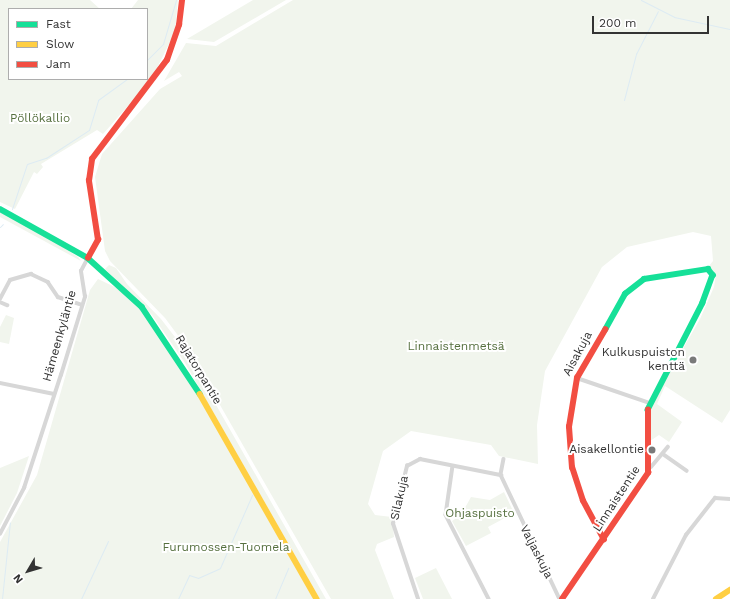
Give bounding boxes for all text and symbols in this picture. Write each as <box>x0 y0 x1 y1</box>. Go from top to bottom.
legend <box>8 8 148 80</box>
scale bar <box>594 8 711 34</box>
text: 200 m <box>599 16 636 30</box>
text: Fast <box>46 17 71 31</box>
text: Slow <box>46 37 74 51</box>
text: Jam <box>46 57 71 71</box>
park label: Pöllökallio <box>10 112 70 126</box>
street label: Hämeenkyläntie <box>40 289 80 383</box>
street label: Aisakuja <box>560 329 596 379</box>
street label: Rajatorpantie <box>172 333 224 407</box>
park label: Linnaistenmetsä <box>407 340 505 354</box>
place label: Kulkuspuiston kenttä <box>602 346 685 374</box>
marker: Kulkuspuiston kenttä <box>688 355 698 365</box>
place label: Aisakellontie <box>569 443 644 457</box>
marker: Aisakellontie <box>647 445 657 455</box>
street label: Linnaistentie <box>590 463 644 535</box>
street label: Silakuja <box>388 474 412 522</box>
park label: Ohjaspuisto <box>445 507 515 521</box>
street label: Valjaskuja <box>516 523 556 581</box>
park label: Furumossen-Tuomela <box>162 541 290 555</box>
north arrow <box>8 551 48 591</box>
text: N <box>11 571 26 586</box>

